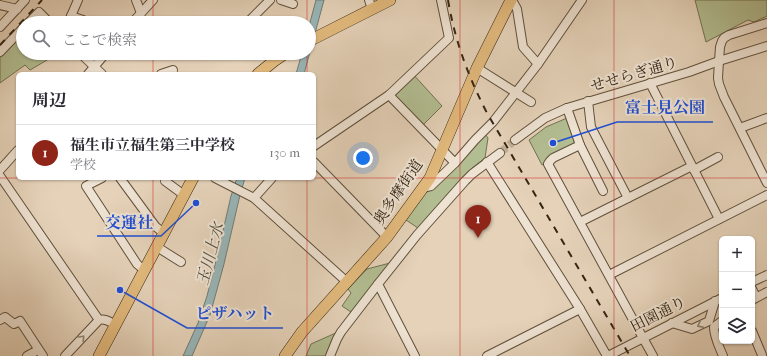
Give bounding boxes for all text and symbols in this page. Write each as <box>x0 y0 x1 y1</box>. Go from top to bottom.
search box <box>16 16 316 60</box>
icon: search <box>30 27 52 49</box>
text: ここで検索 <box>62 31 137 49</box>
street label: せせらぎ通り <box>588 53 680 95</box>
text: 周辺 <box>32 90 66 110</box>
callout: 富士見公園 <box>617 94 713 122</box>
text: 富士見公園 <box>625 98 705 117</box>
text: 福生市立福生第三中学校 <box>70 136 235 154</box>
text: 1 <box>43 145 47 160</box>
text: 130 m <box>269 145 300 160</box>
your location <box>353 148 373 168</box>
street label: 奥多摩街道 <box>370 156 426 228</box>
text: 学校 <box>70 157 96 172</box>
pin: 1 <box>465 205 491 238</box>
callout: 交運社 <box>97 208 161 236</box>
text: 交運社 <box>105 213 153 232</box>
water label: 玉川上水 <box>193 219 228 287</box>
map controls <box>719 236 755 344</box>
button: + <box>719 236 755 272</box>
button: − <box>719 272 755 308</box>
street label: 田園通り <box>627 292 689 336</box>
callout: ピザハット <box>187 300 283 328</box>
text: ピザハット <box>195 304 275 323</box>
button: layers <box>719 308 755 344</box>
one-way arrow <box>697 320 704 328</box>
one-way arrow <box>77 335 85 343</box>

